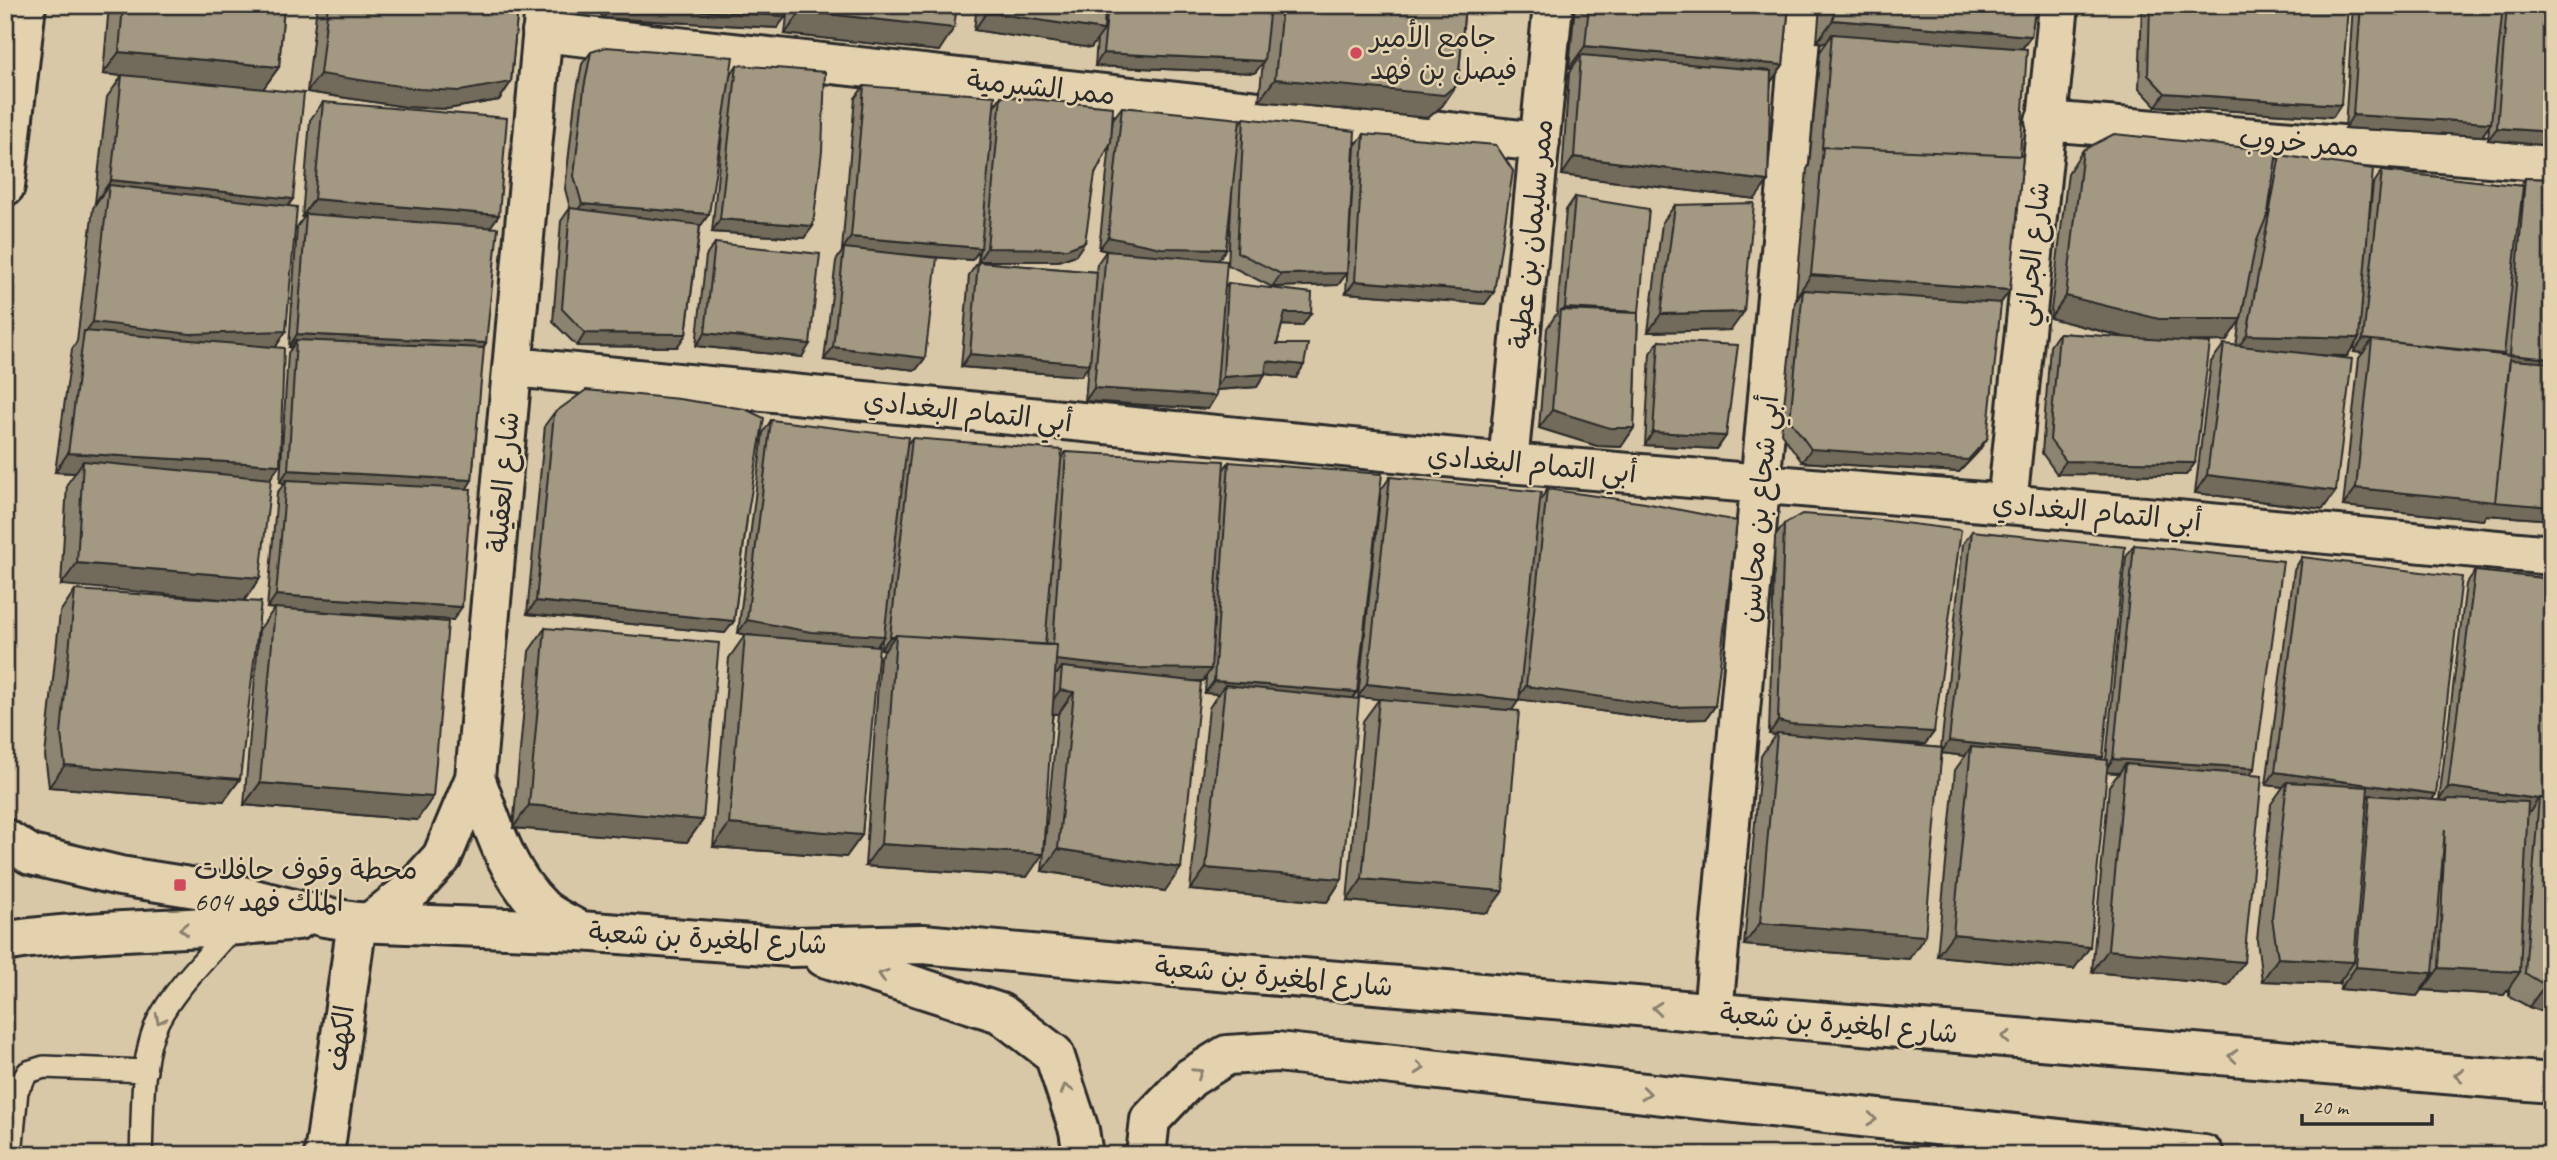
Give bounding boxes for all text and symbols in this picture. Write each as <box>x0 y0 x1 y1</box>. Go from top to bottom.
place label: جامع الأمير فيصل بن فهد <box>1368 19 1517 87</box>
marker: جامع الأمير فيصل بن فهد <box>1348 45 1364 61</box>
street label: ممر الشبرمية <box>965 62 1117 112</box>
street label: ممر سليمان بن عطية <box>1502 117 1560 351</box>
street label: ممر خروب <box>2237 119 2361 165</box>
street label: شارع الجراني <box>2007 180 2064 329</box>
street label: أبي التمام البغدادي <box>861 383 1074 446</box>
street label: أبي شجاع بن محاسن <box>1732 394 1793 625</box>
street label: شارع العقيلة <box>479 410 529 554</box>
street label: أبي التمام البغدادي <box>1426 437 1638 498</box>
street label: أبي التمام البغدادي <box>1991 485 2203 546</box>
place label: محطة وقوف حافلات الملك فهد 604 <box>194 852 418 919</box>
marker: محطة وقوف حافلات الملك فهد 604 <box>172 877 188 893</box>
street label: شارع المغيرة بن شعبة <box>588 914 828 964</box>
one-way arrow <box>178 921 189 936</box>
street label: شارع المغيرة بن شعبة <box>1153 948 1394 1006</box>
one-way arrow <box>878 969 890 983</box>
street label: شارع المغيرة بن شعبة <box>1718 995 1959 1053</box>
one-way arrow <box>1651 1001 1662 1016</box>
street label: الكهف <box>318 1003 362 1073</box>
one-way arrow <box>155 1012 169 1024</box>
one-way arrow <box>2000 1030 2011 1045</box>
one-way arrow <box>2227 1049 2238 1064</box>
one-way arrow <box>1414 1060 1425 1075</box>
one-way arrow <box>1191 1068 1204 1081</box>
one-way arrow <box>2454 1068 2465 1083</box>
one-way arrow <box>1060 1083 1074 1096</box>
scale bar <box>2302 1083 2431 1127</box>
one-way arrow <box>1640 1086 1652 1101</box>
text: 20 m <box>2312 1094 2350 1120</box>
one-way arrow <box>1866 1111 1878 1126</box>

